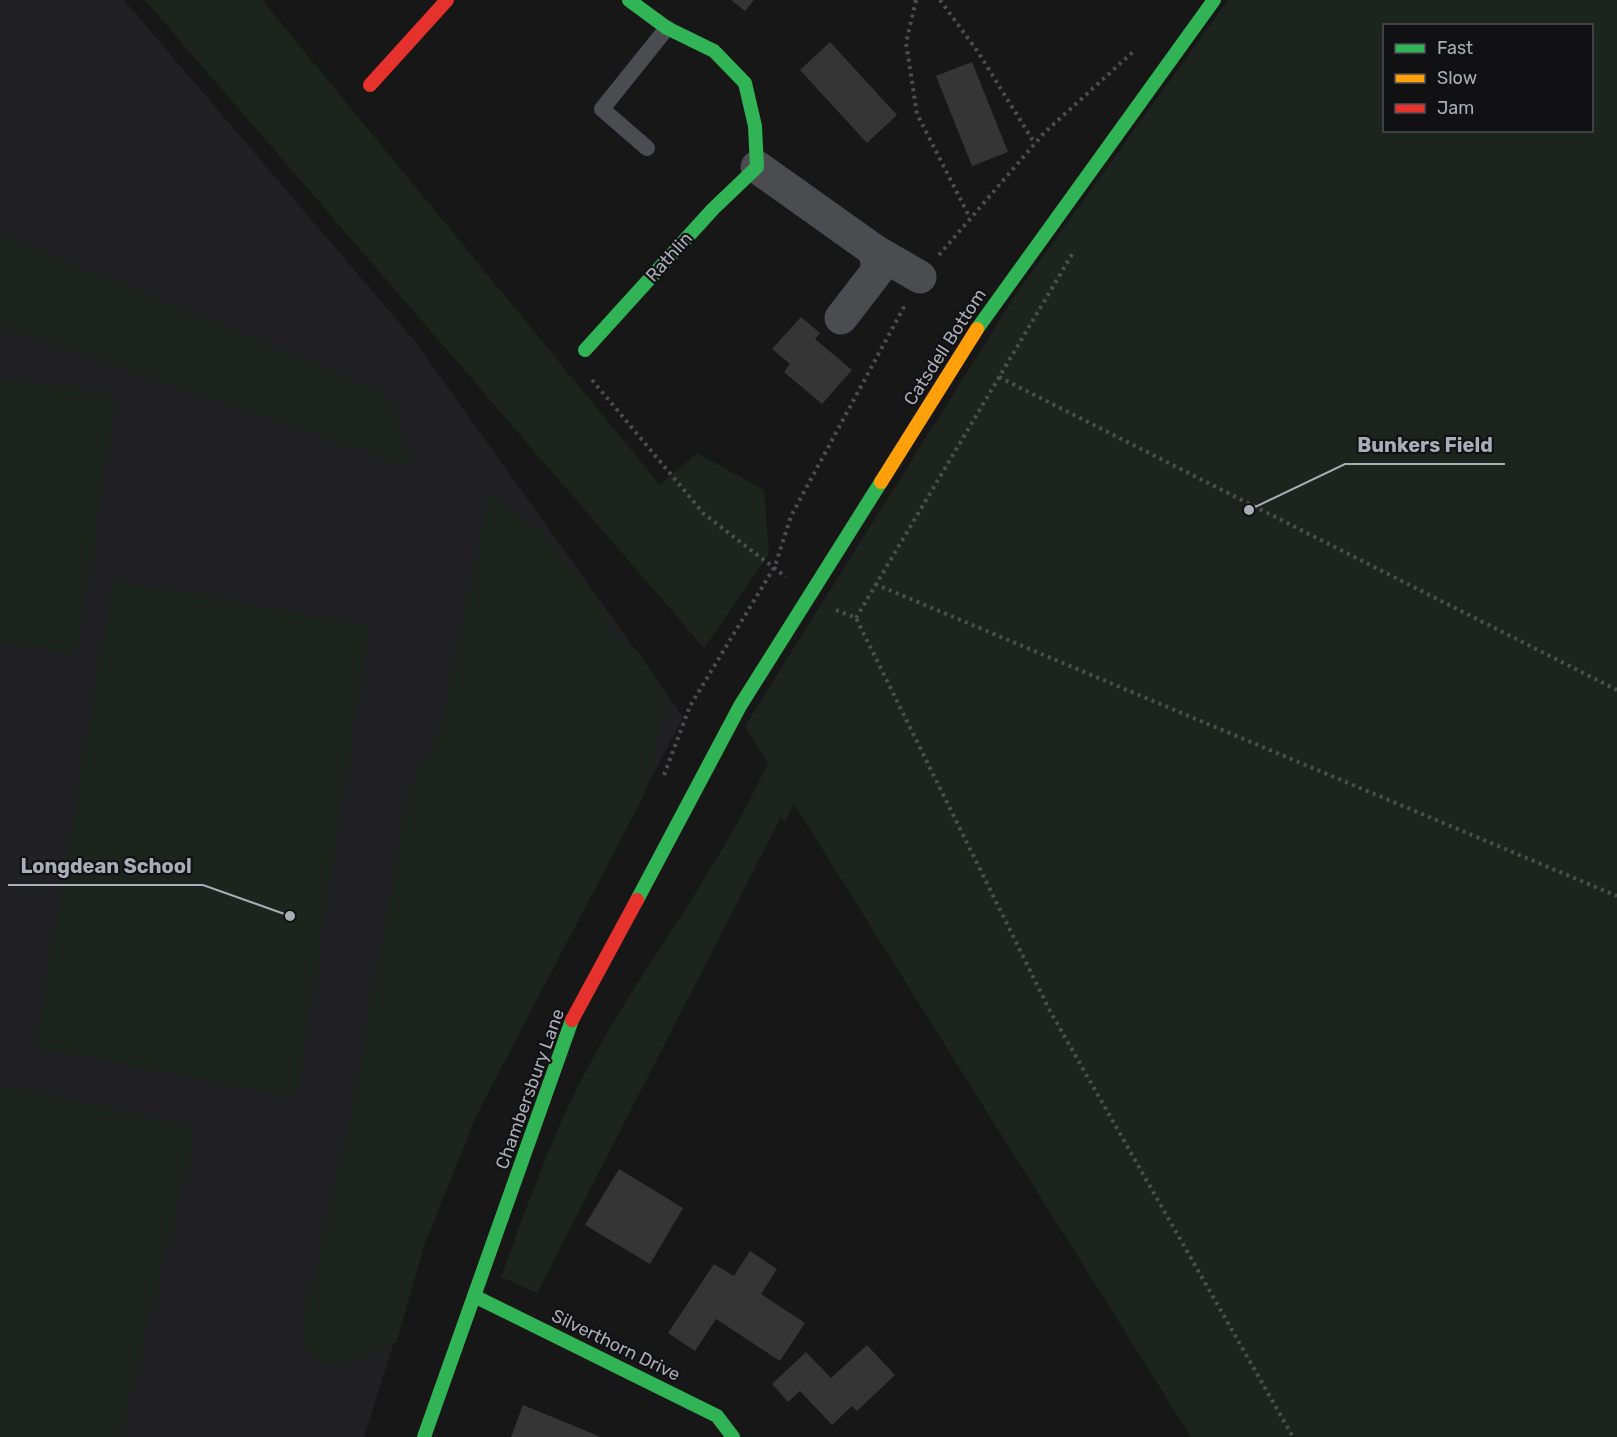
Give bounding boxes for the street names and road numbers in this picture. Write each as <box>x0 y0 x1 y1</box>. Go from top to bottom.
street label: Rathlin <box>641 228 697 286</box>
street label: Catsdell Bottom <box>899 285 991 409</box>
street label: Chambersbury Lane <box>491 1006 569 1172</box>
street label: Silverthorn Drive <box>548 1304 684 1386</box>

